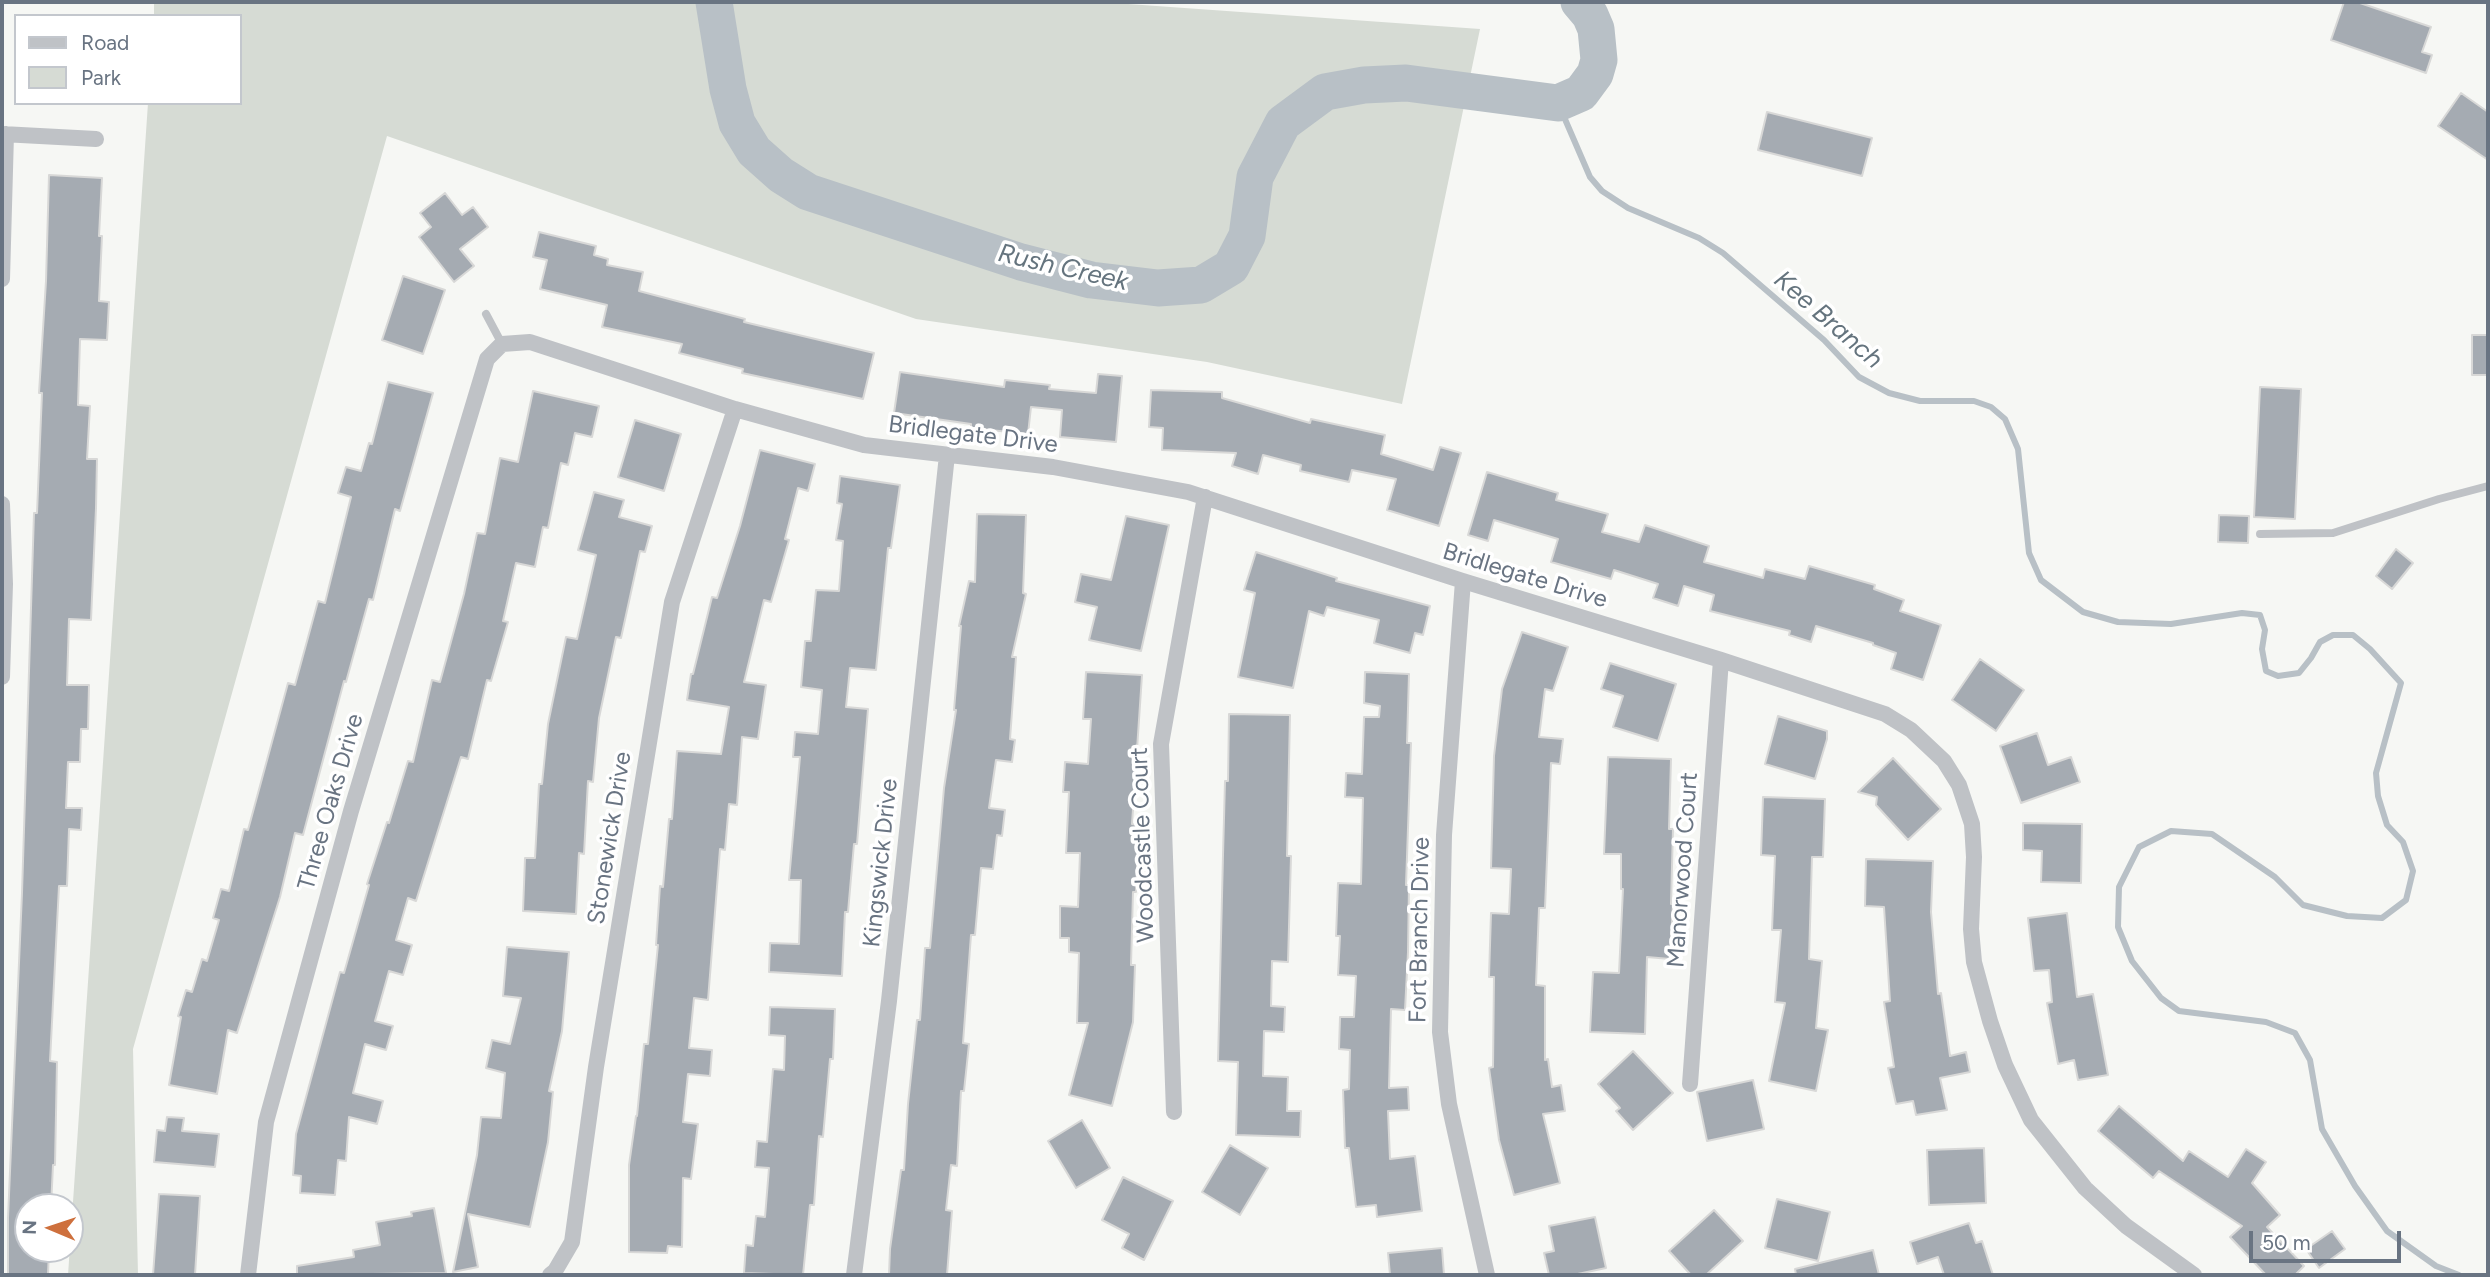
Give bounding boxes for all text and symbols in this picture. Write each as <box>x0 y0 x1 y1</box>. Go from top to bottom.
legend <box>14 14 242 105</box>
text: Road <box>81 30 129 55</box>
text: Park <box>81 65 121 90</box>
water label: Rush Creek <box>995 238 1131 298</box>
water label: Kee Branch <box>1767 264 1889 376</box>
street label: Bridlegate Drive <box>887 410 1059 460</box>
street label: Bridlegate Drive <box>1439 537 1611 615</box>
street label: Three Oaks Drive <box>292 711 370 893</box>
street label: Woodcastle Court <box>1125 747 1161 943</box>
street label: Stonewick Drive <box>582 750 638 926</box>
street label: Manorwood Court <box>1662 771 1704 969</box>
street label: Kingswick Drive <box>858 777 904 949</box>
street label: Fort Branch Drive <box>1404 837 1436 1023</box>
north arrow <box>14 1193 84 1263</box>
scale bar <box>2252 1218 2404 1262</box>
text: N <box>18 1220 41 1235</box>
text: 50 m <box>2262 1230 2311 1255</box>

